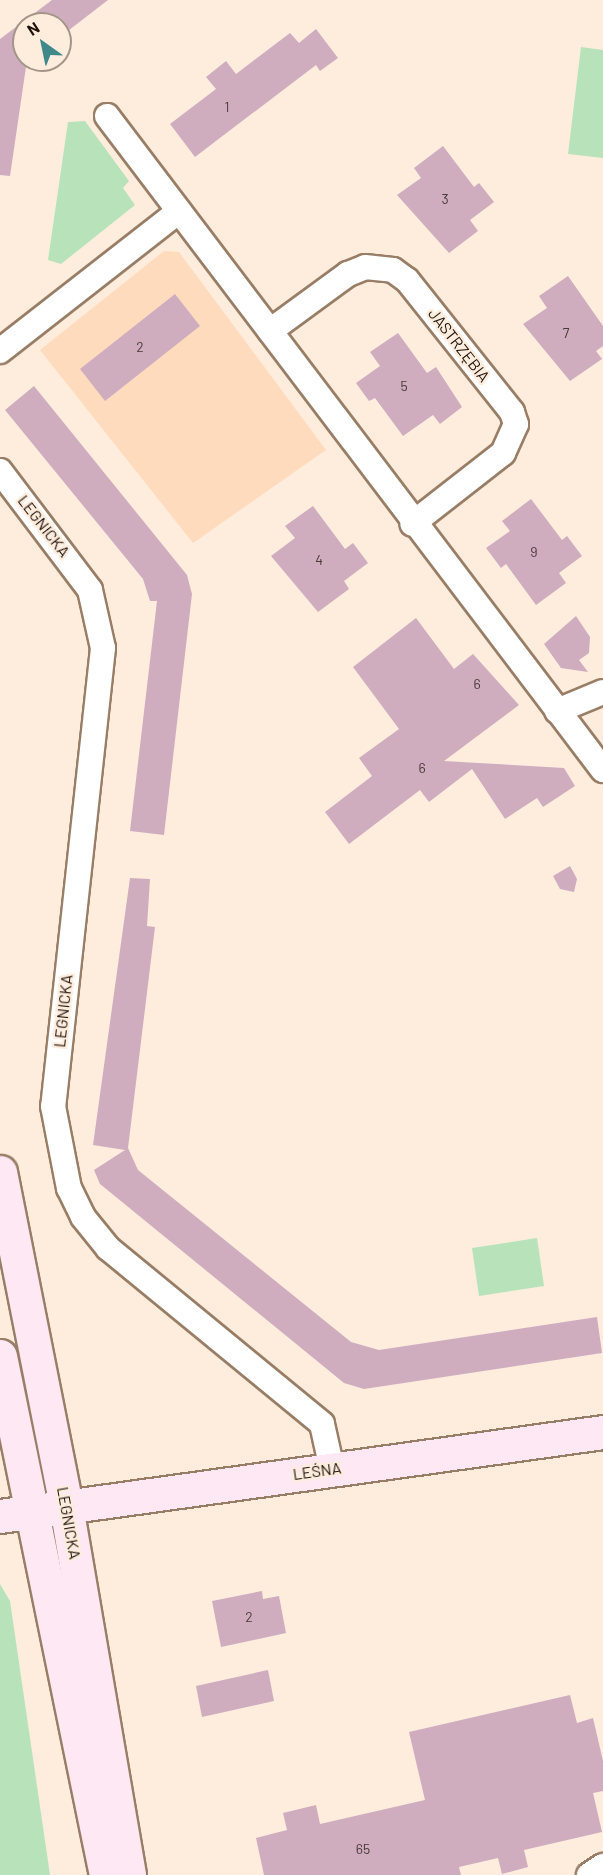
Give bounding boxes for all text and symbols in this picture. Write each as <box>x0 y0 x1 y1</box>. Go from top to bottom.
north arrow <box>12 12 72 72</box>
text: N <box>23 17 43 39</box>
house number: 1 <box>225 99 229 115</box>
house number: 3 <box>441 191 449 207</box>
street label: JASTRZĘBIA <box>424 304 494 386</box>
house number: 7 <box>563 325 569 341</box>
house number: 2 <box>136 339 144 355</box>
house number: 5 <box>400 378 408 394</box>
street label: LEGNICKA <box>14 491 74 561</box>
house number: 9 <box>530 544 538 560</box>
house number: 4 <box>315 552 323 568</box>
house number: 6 <box>473 676 481 692</box>
house number: 6 <box>418 760 426 776</box>
street label: LEGNICKA <box>50 974 76 1048</box>
street label: LEŚNA <box>292 1458 342 1484</box>
street label: LEGNICKA <box>53 1485 85 1561</box>
house number: 2 <box>245 1609 253 1625</box>
house number: 65 <box>356 1841 370 1857</box>

